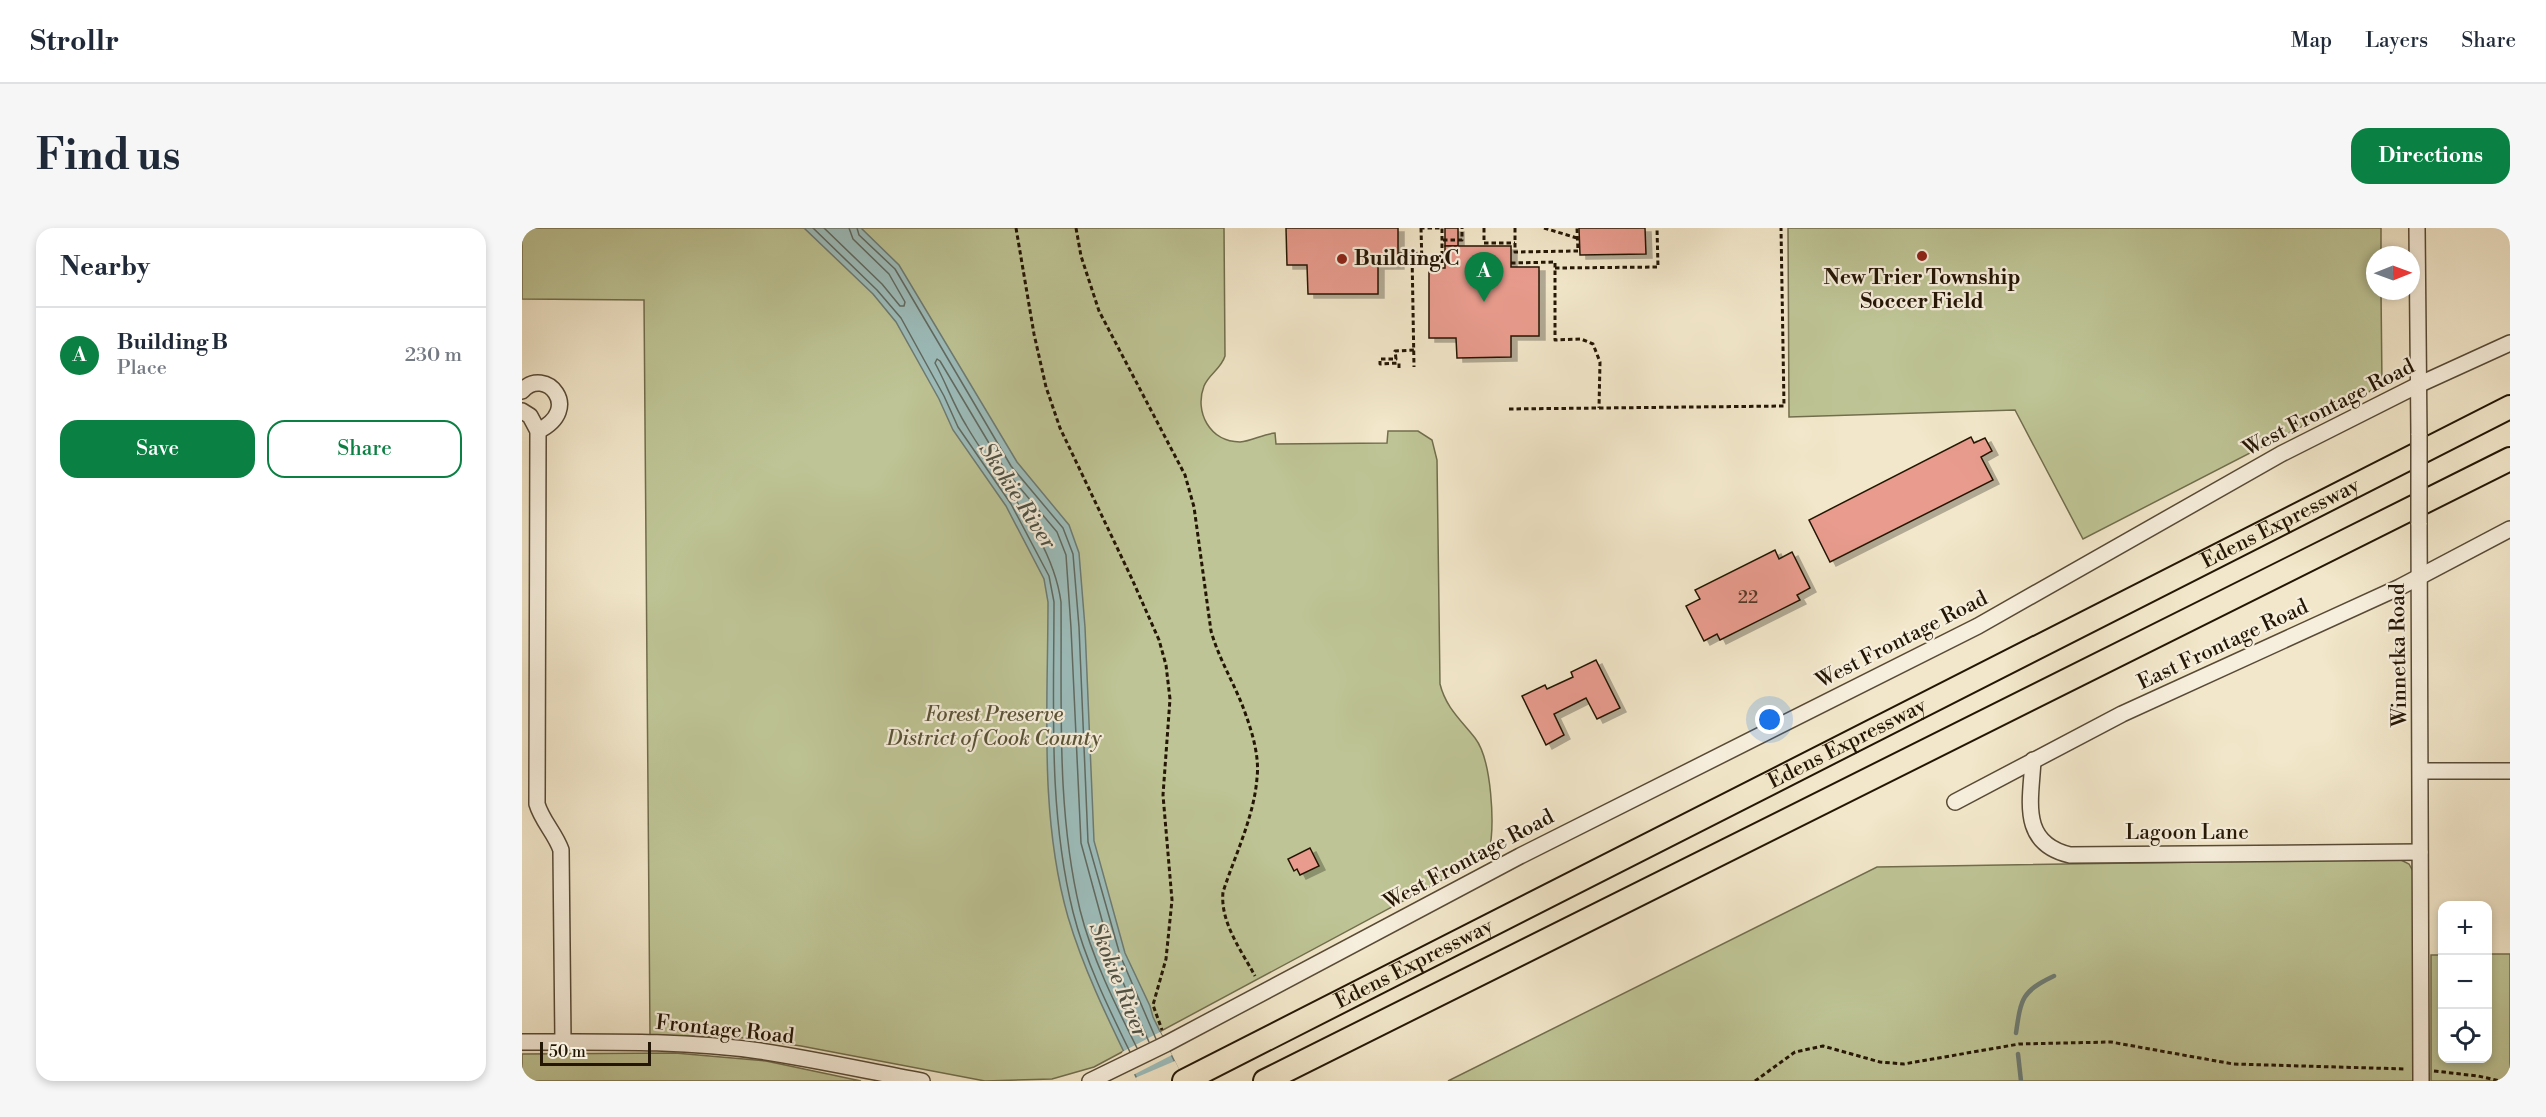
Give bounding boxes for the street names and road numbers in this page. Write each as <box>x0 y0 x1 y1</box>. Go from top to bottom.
street label: West Frontage Road <box>2238 354 2419 463</box>
street label: Edens Expressway <box>2197 472 2365 575</box>
street label: Winnetka Road <box>2385 583 2413 728</box>
street label: West Frontage Road <box>1811 586 1992 695</box>
street label: East Frontage Road <box>2133 594 2313 696</box>
street label: Edens Expressway <box>1764 693 1931 795</box>
street label: West Frontage Road <box>1379 804 1559 916</box>
street label: Lagoon Lane <box>2125 820 2249 846</box>
street label: Edens Expressway <box>1331 913 1498 1015</box>
street label: Frontage Road <box>654 1010 796 1050</box>

